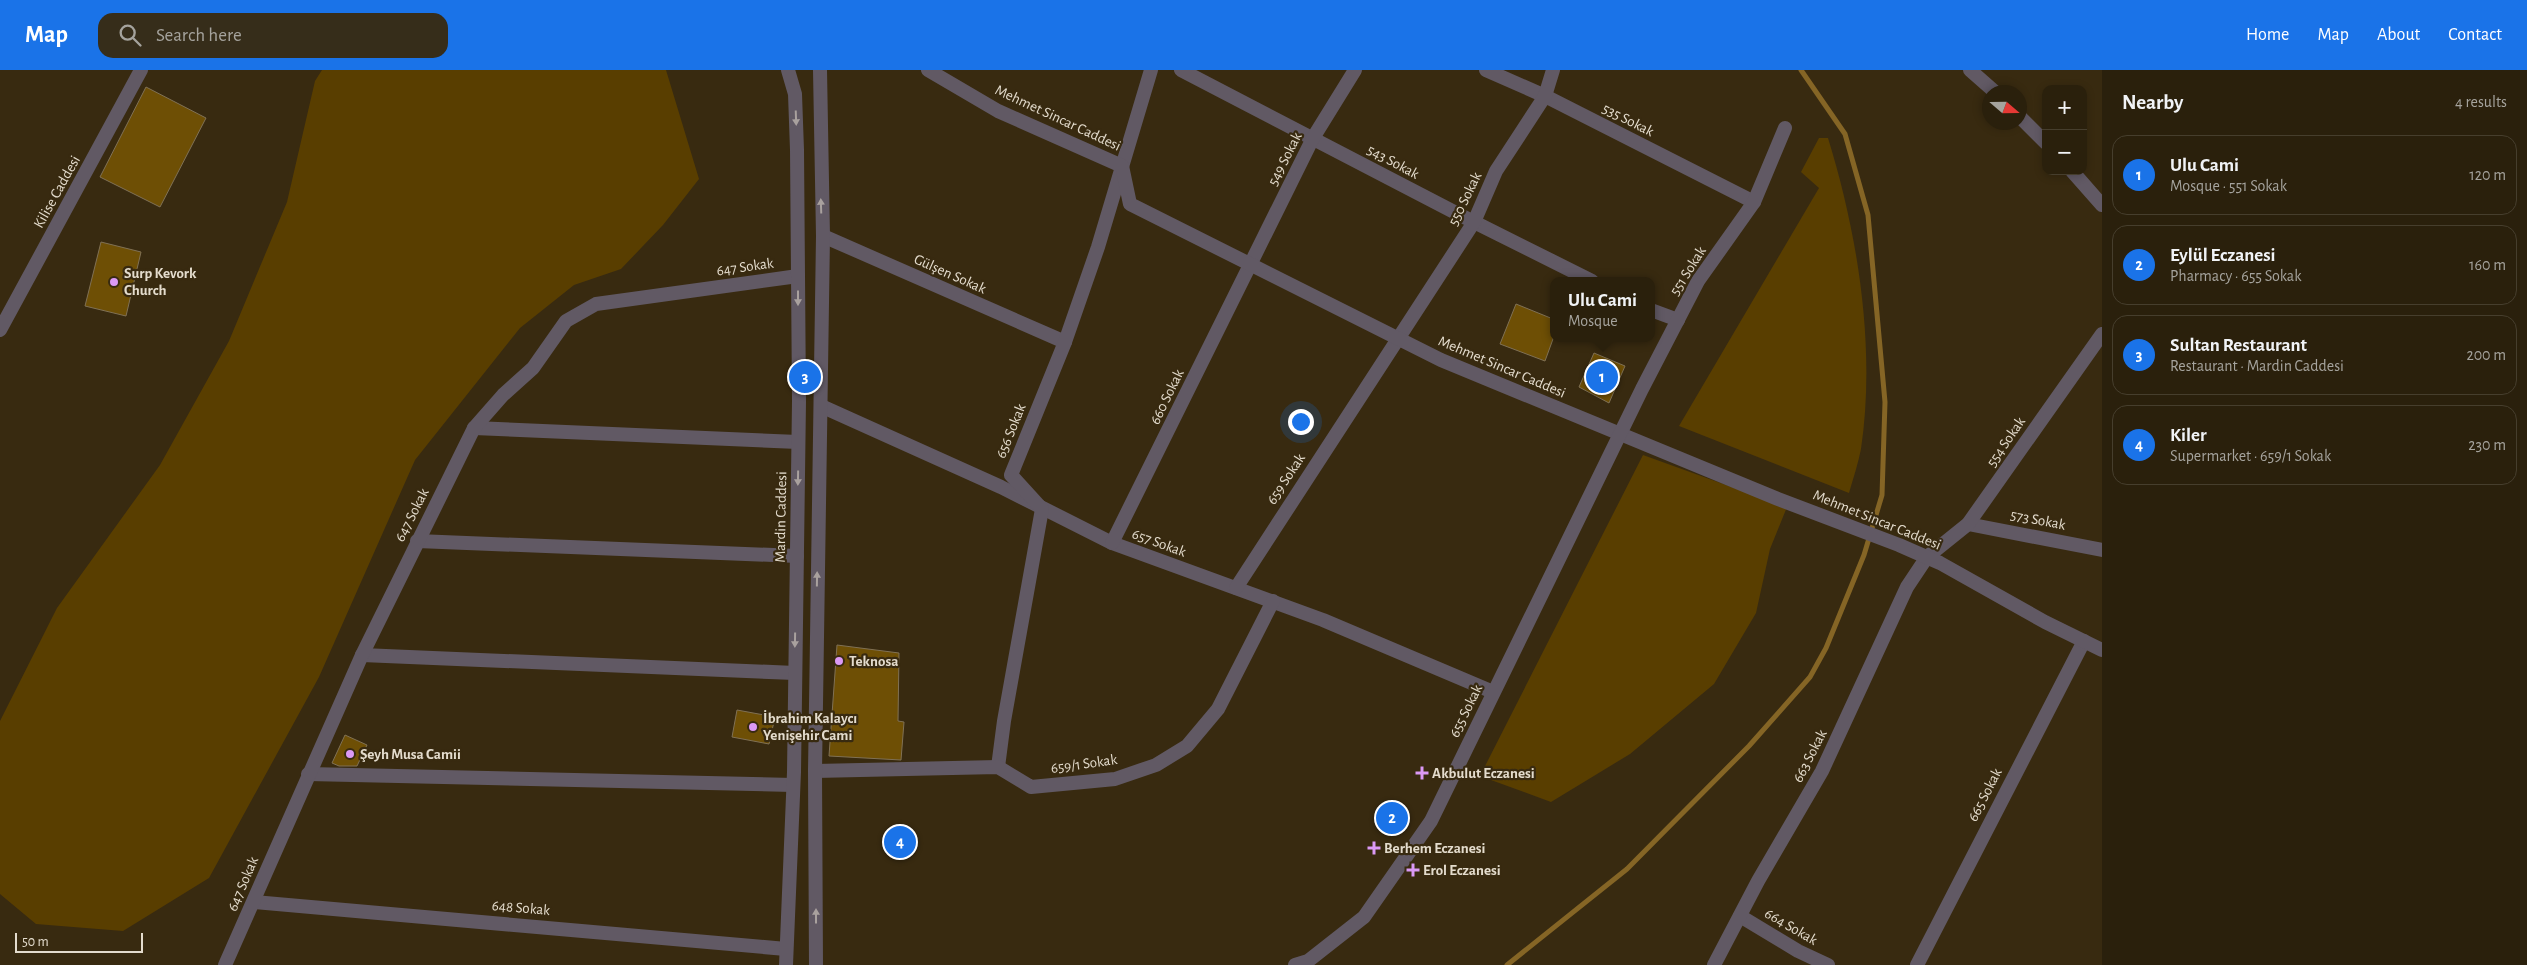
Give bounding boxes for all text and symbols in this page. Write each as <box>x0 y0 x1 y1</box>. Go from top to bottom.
search box <box>98 13 448 58</box>
icon: search <box>116 21 144 49</box>
text: Map <box>25 23 68 47</box>
text: Search here <box>156 26 242 45</box>
text: Home <box>2246 26 2289 44</box>
text: Map <box>2317 26 2349 44</box>
text: About <box>2377 26 2420 44</box>
text: Contact <box>2448 26 2502 44</box>
street label: Mehmet Sincar Caddesi <box>993 82 1123 154</box>
north arrow <box>1982 85 2027 130</box>
map controls <box>2042 85 2087 175</box>
button: + <box>2042 85 2087 130</box>
text: Nearby <box>2122 92 2183 113</box>
text: 4 results <box>2455 94 2507 110</box>
street label: 535 Sokak <box>1600 101 1656 139</box>
one-way arrow <box>792 110 800 126</box>
street label: 549 Sokak <box>1265 130 1305 188</box>
button: − <box>2042 130 2087 175</box>
street label: 543 Sokak <box>1364 142 1422 182</box>
street label: Kilise Caddesi <box>31 153 83 231</box>
text: Ulu Cami <box>2170 156 2239 175</box>
text: 1 <box>2136 167 2142 183</box>
text: 120 m <box>2469 167 2506 183</box>
street label: 550 Sokak <box>1446 170 1484 228</box>
text: Mosque · 551 Sokak <box>2170 178 2287 194</box>
one-way arrow <box>817 198 825 214</box>
street label: 551 Sokak <box>1667 244 1709 298</box>
text: Eylül Eczanesi <box>2170 246 2276 265</box>
street label: Gülşen Sokak <box>912 251 988 297</box>
street label: 647 Sokak <box>716 256 775 278</box>
text: 2 <box>2135 257 2143 273</box>
text: 160 m <box>2469 257 2506 273</box>
place label: Surp Kevork Church <box>124 266 197 298</box>
text: Pharmacy · 655 Sokak <box>2170 268 2301 284</box>
marker: Surp Kevork Church <box>108 276 120 288</box>
popup <box>1550 277 1655 342</box>
one-way arrow <box>794 290 802 306</box>
text: Ulu Cami <box>1568 291 1637 310</box>
text: Mosque <box>1568 313 1618 329</box>
street label: Mehmet Sincar Caddesi <box>1436 333 1568 401</box>
text: Sultan Restaurant <box>2170 336 2307 355</box>
text: 3 <box>2136 347 2142 363</box>
text: 200 m <box>2466 347 2506 363</box>
pin: 3 <box>789 358 821 396</box>
pin: 1 <box>1586 358 1618 396</box>
text: Restaurant · Mardin Caddesi <box>2170 358 2344 374</box>
street label: 660 Sokak <box>1147 367 1187 427</box>
street label: 656 Sokak <box>993 401 1029 460</box>
your location <box>1288 409 1314 435</box>
street label: 554 Sokak <box>1984 414 2028 470</box>
text: Kiler <box>2170 426 2207 445</box>
text: 4 <box>2135 437 2143 453</box>
text: 230 m <box>2468 437 2506 453</box>
text: Supermarket · 659/1 Sokak <box>2170 448 2331 464</box>
street label: 659 Sokak <box>1264 451 1308 507</box>
one-way arrow <box>794 470 802 486</box>
street label: Mardin Caddesi <box>773 471 789 563</box>
street label: 647 Sokak <box>392 486 432 544</box>
street label: Mehmet Sincar Caddesi <box>1811 487 1943 553</box>
street label: 573 Sokak <box>2009 507 2067 533</box>
street label: 657 Sokak <box>1130 526 1188 560</box>
one-way arrow <box>813 571 821 587</box>
one-way arrow <box>791 633 799 649</box>
place label: Teknosa <box>849 654 898 669</box>
marker: Teknosa <box>833 655 845 667</box>
street label: 655 Sokak <box>1447 682 1485 740</box>
place label: İbrahim Kalaycı Yenişehir Cami <box>763 710 857 743</box>
marker: İbrahim Kalaycı Yenişehir Cami <box>747 721 759 733</box>
street label: 663 Sokak <box>1790 727 1830 785</box>
place label: Şeyh Musa Camii <box>360 747 461 762</box>
marker: Şeyh Musa Camii <box>344 748 356 760</box>
street label: 659/1 Sokak <box>1050 752 1118 776</box>
place label: Akbulut Eczanesi <box>1432 766 1535 781</box>
street label: 665 Sokak <box>1965 766 2005 824</box>
marker: Akbulut Eczanesi <box>1416 767 1428 779</box>
pin: 2 <box>1376 799 1408 837</box>
pin: 4 <box>884 823 916 861</box>
place label: Berhem Eczanesi <box>1384 841 1486 856</box>
marker: Berhem Eczanesi <box>1368 842 1380 854</box>
street label: 647 Sokak <box>225 854 261 913</box>
place label: Erol Eczanesi <box>1423 863 1501 878</box>
marker: Erol Eczanesi <box>1407 864 1419 876</box>
street label: 648 Sokak <box>491 898 551 918</box>
street label: 664 Sokak <box>1762 906 1820 948</box>
one-way arrow <box>812 908 820 924</box>
scale bar <box>15 930 142 953</box>
text: 50 m <box>22 935 49 949</box>

